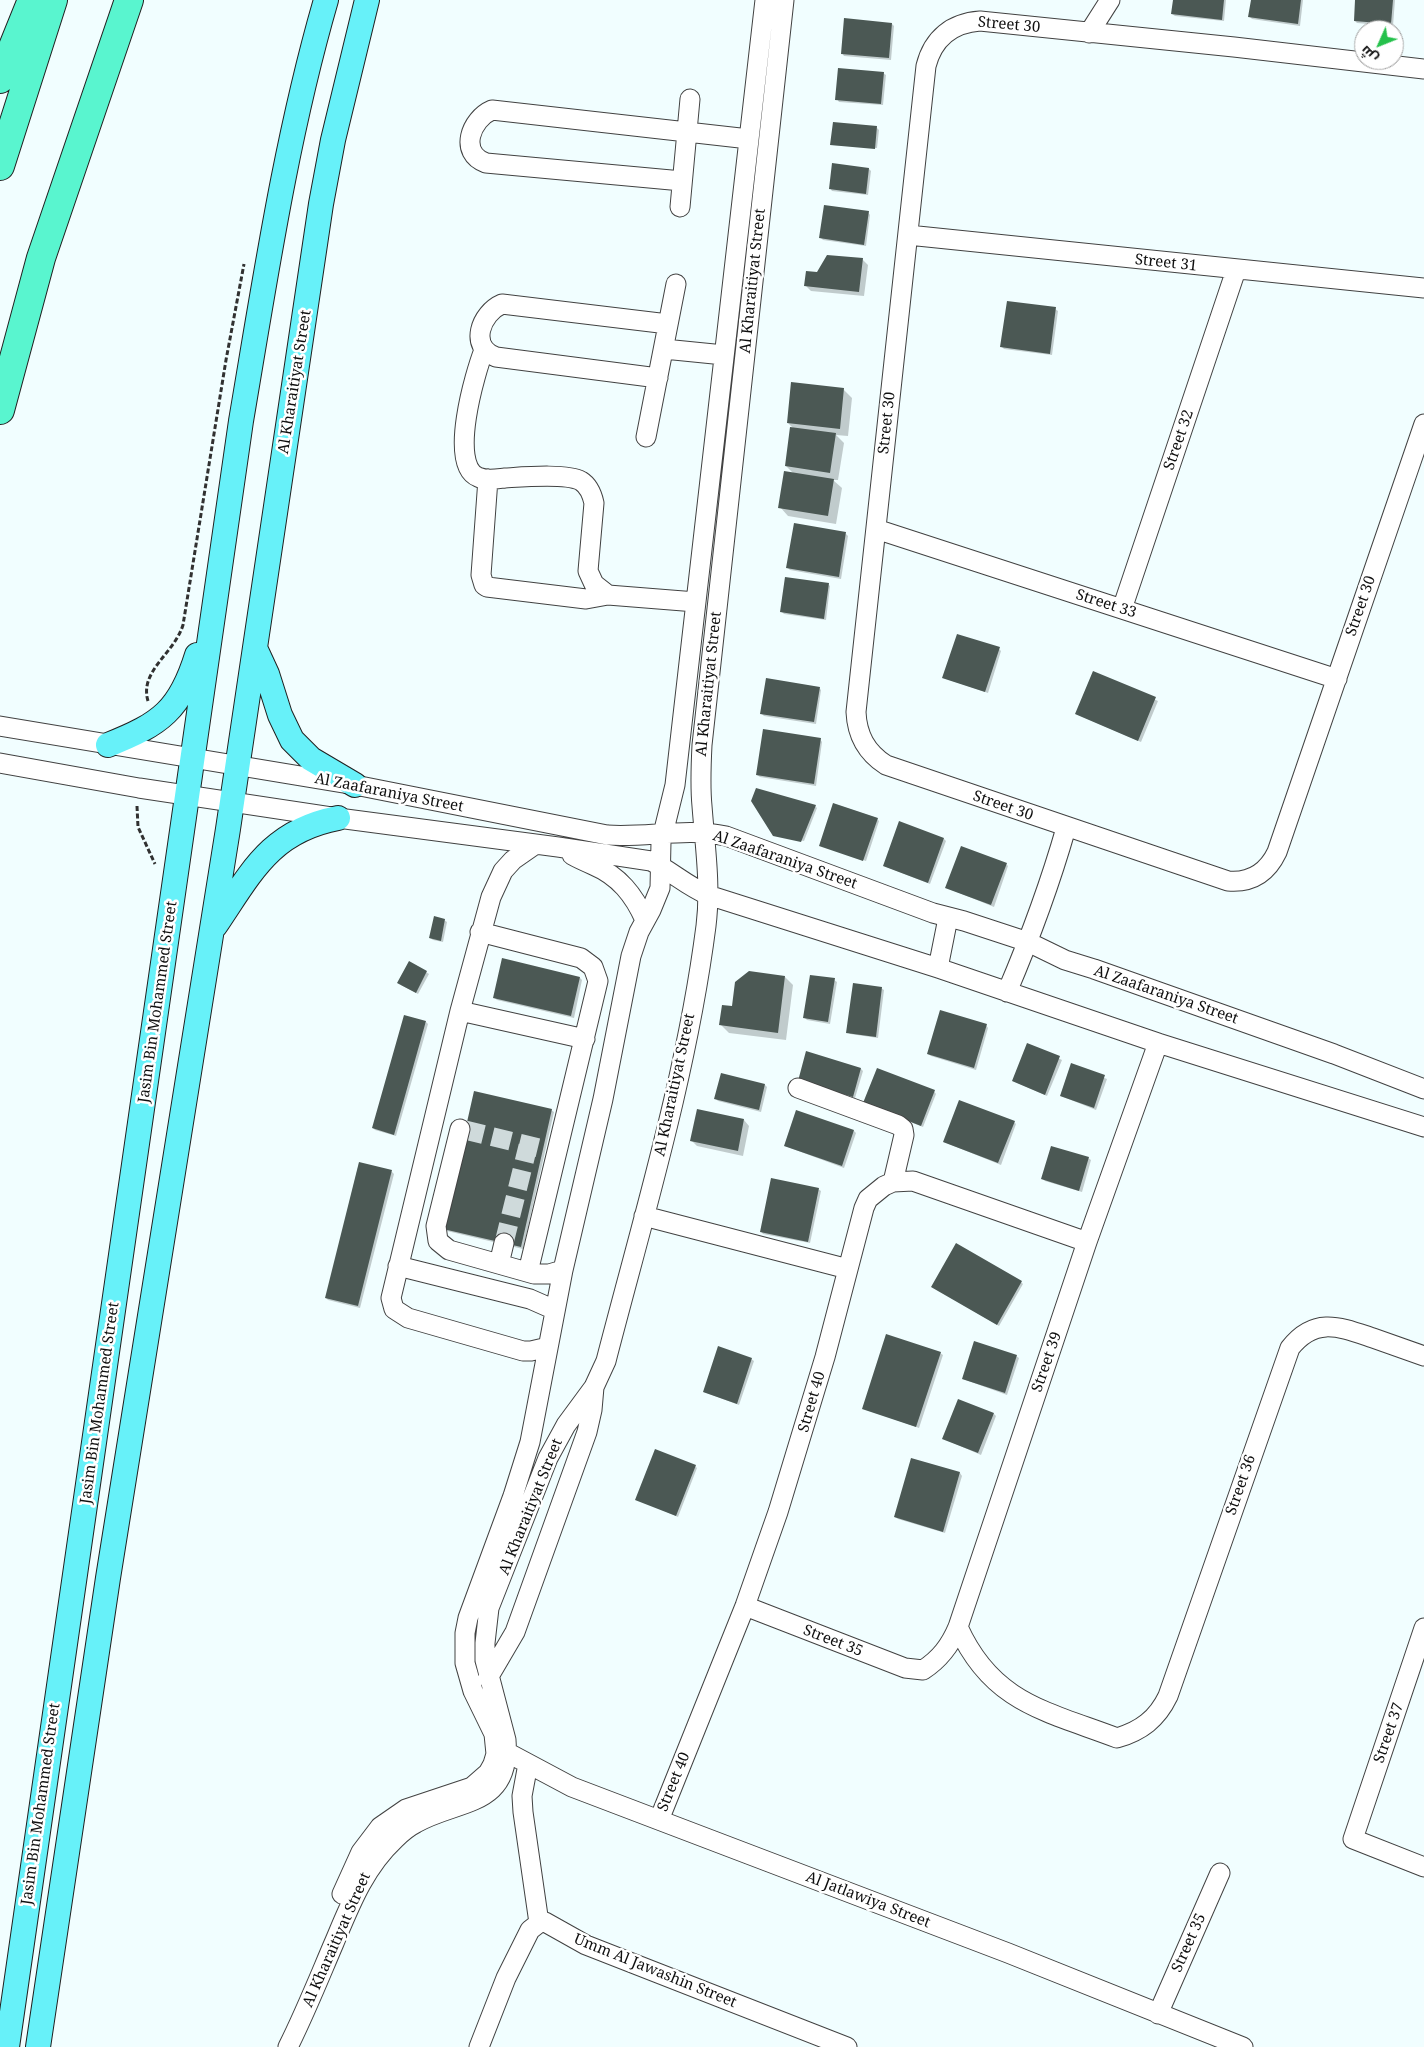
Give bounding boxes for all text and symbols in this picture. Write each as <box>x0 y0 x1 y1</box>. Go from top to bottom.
street label: Street 30 <box>977 13 1041 37</box>
north arrow <box>1354 20 1404 70</box>
text: ش <box>1355 42 1382 68</box>
street label: Al Kharaitiyat Street <box>736 208 770 354</box>
street label: Street 31 <box>1134 251 1198 275</box>
street label: Al Kharaitiyat Street <box>275 309 315 455</box>
street label: Street 30 <box>875 391 899 455</box>
street label: Street 32 <box>1160 408 1198 472</box>
street label: Street 30 <box>1342 574 1380 638</box>
street label: Street 33 <box>1073 586 1139 622</box>
street label: Al Kharaitiyat Street <box>692 611 726 757</box>
street label: Al Zaafaraniya Street <box>313 770 465 816</box>
street label: Street 30 <box>971 787 1035 825</box>
street label: Al Zaafaraniya Street <box>711 827 859 893</box>
street label: Jasim Bin Mohammed Street <box>135 900 181 1104</box>
street label: Al Zaafaraniya Street <box>1092 962 1240 1028</box>
street label: Al Kharaitiyat Street <box>651 1012 699 1158</box>
street label: Jasim Bin Mohammed Street <box>77 1301 123 1505</box>
street label: Street 39 <box>1028 1330 1066 1394</box>
street label: Street 40 <box>795 1369 829 1435</box>
street label: Al Kharaitiyat Street <box>495 1436 567 1578</box>
street label: Street 36 <box>1222 1453 1260 1517</box>
street label: Street 35 <box>801 1621 865 1661</box>
street label: Street 37 <box>1370 1701 1408 1765</box>
street label: Jasim Bin Mohammed Street <box>18 1702 64 1906</box>
street label: Street 40 <box>654 1750 694 1814</box>
street label: Al Jatlawiya Street <box>803 1868 933 1932</box>
street label: Al Kharaitiyat Street <box>299 1870 375 2010</box>
street label: Street 35 <box>1168 1911 1210 1975</box>
street label: Umm Al Jawashin Street <box>571 1930 739 2012</box>

